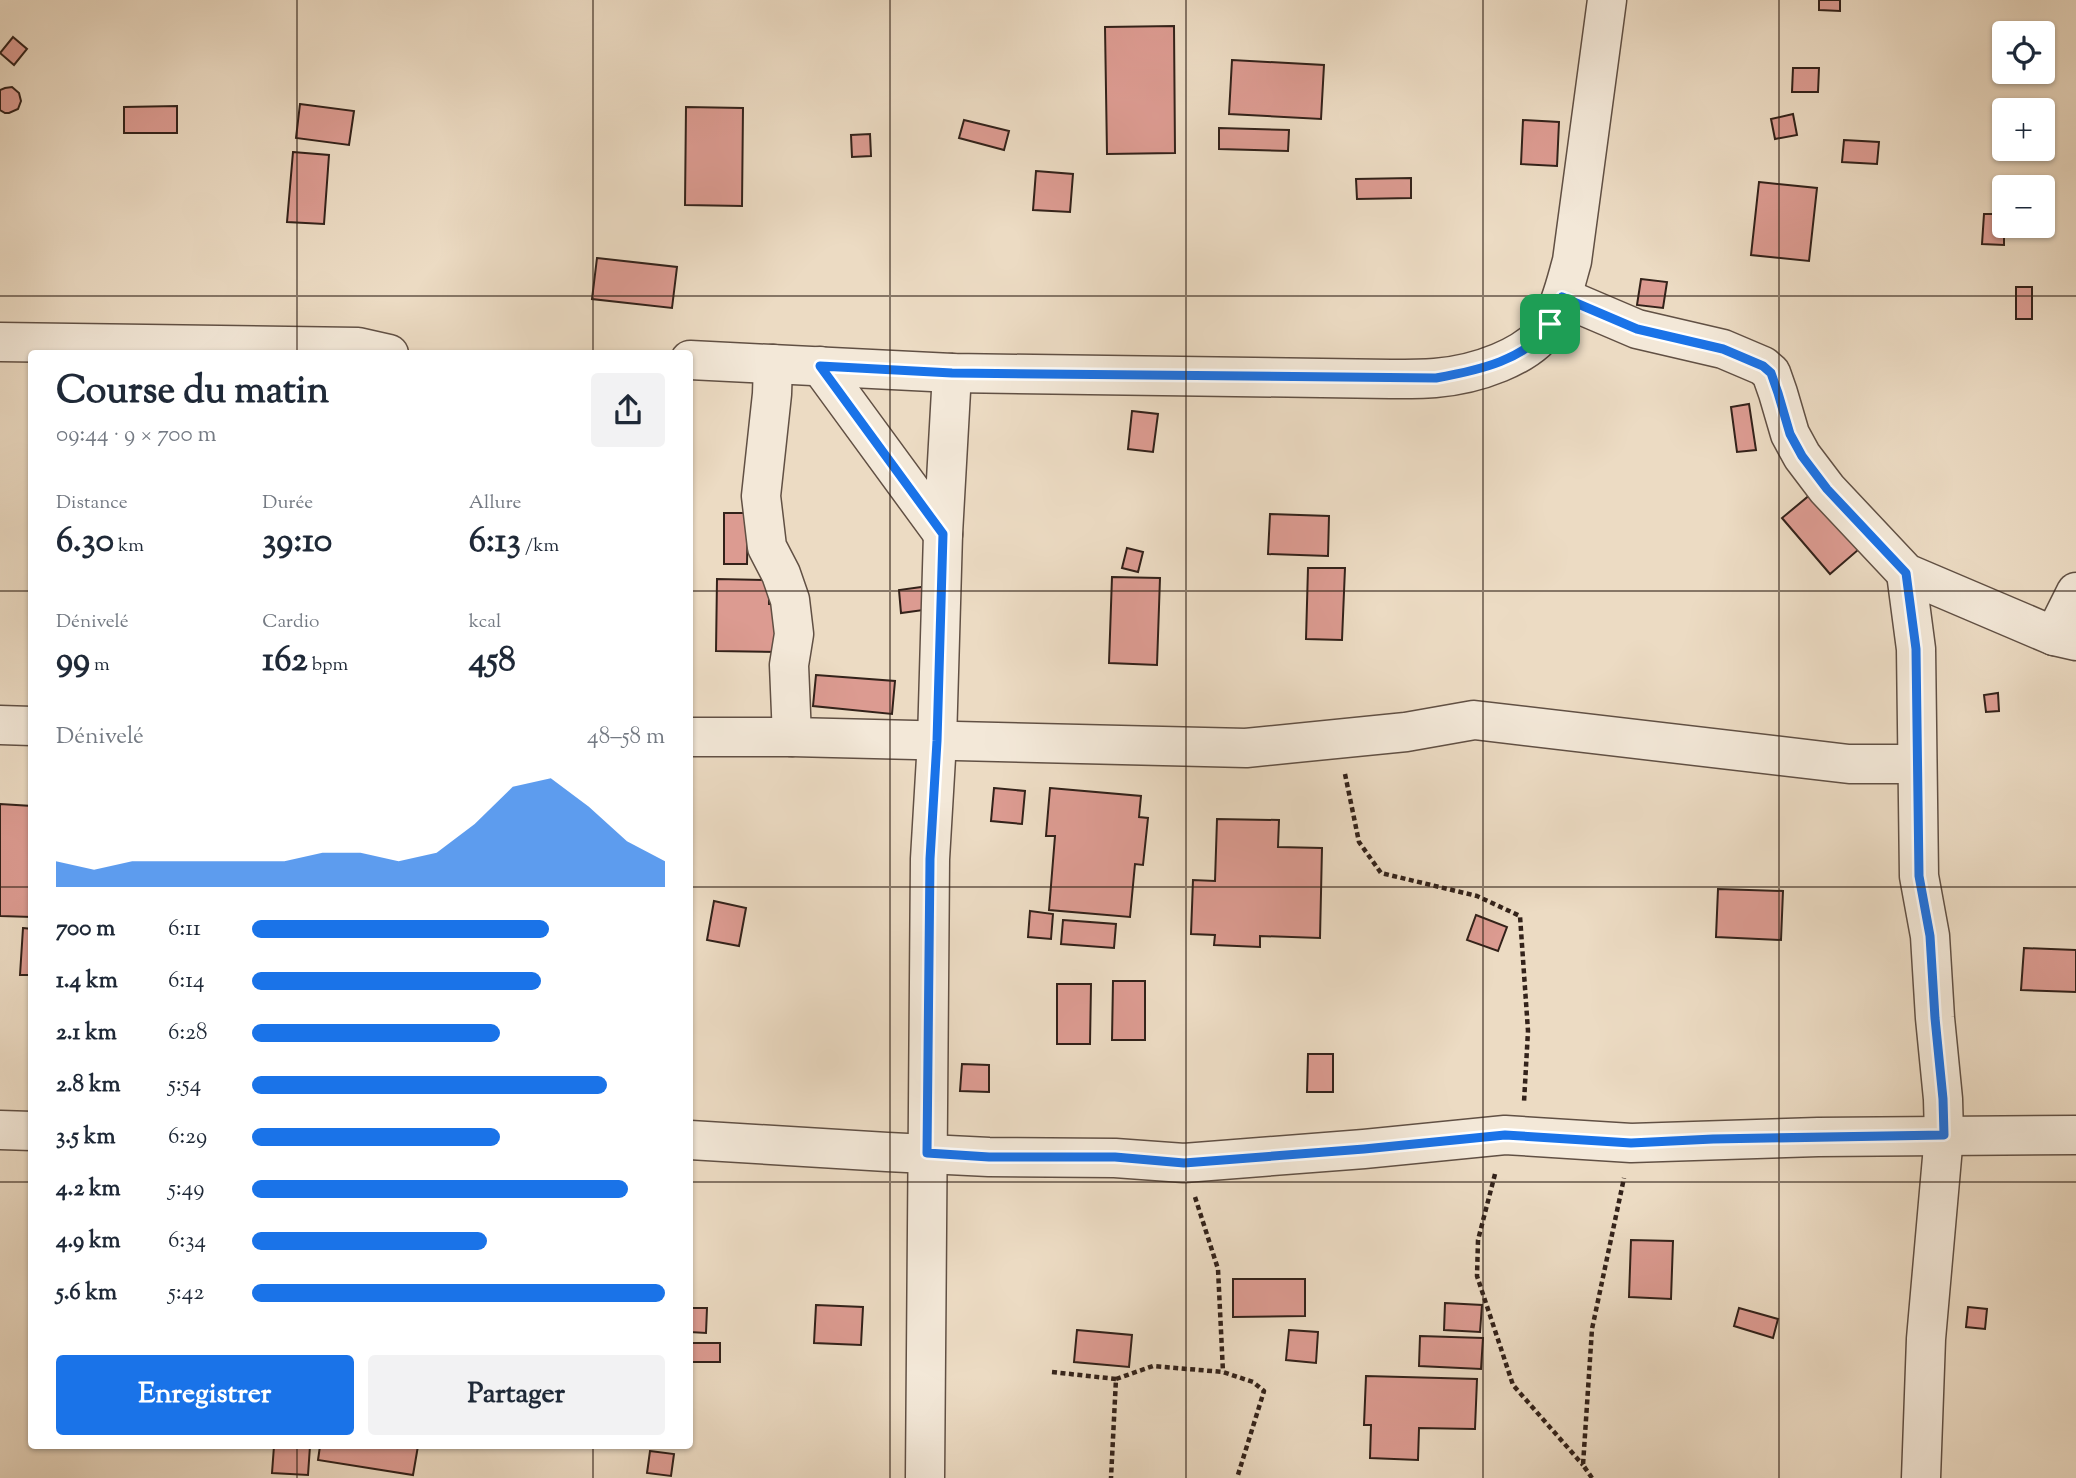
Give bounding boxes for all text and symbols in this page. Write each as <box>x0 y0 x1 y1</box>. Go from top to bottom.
map controls <box>1992 21 2055 238</box>
button: locate <box>1992 21 2055 84</box>
button: + <box>1992 98 2055 161</box>
button: − <box>1992 175 2055 238</box>
pin <box>1520 294 1580 354</box>
icon: arrive <box>1531 305 1569 343</box>
text: Course du matin <box>56 366 329 420</box>
button: share <box>591 373 665 447</box>
text: 09:44 · 9 × 700 m <box>56 419 217 452</box>
text: Distance <box>56 490 128 517</box>
text: Durée <box>262 490 313 517</box>
text: Allure <box>469 490 521 517</box>
text: 6.30 <box>56 517 114 568</box>
text: 39:10 <box>262 517 332 568</box>
text: 6:13 <box>469 517 521 568</box>
text: km <box>114 533 144 560</box>
text: /km <box>521 533 559 560</box>
text: Dénivelé <box>56 609 129 636</box>
text: Cardio <box>262 609 319 636</box>
text: kcal <box>469 609 501 636</box>
text: 99 <box>56 636 90 687</box>
text: 162 <box>262 636 308 687</box>
text: 458 <box>469 636 516 687</box>
text: m <box>90 652 110 679</box>
text: bpm <box>308 652 348 679</box>
text: Dénivelé <box>56 721 144 754</box>
text: 48–58 m <box>587 721 665 754</box>
text: 700 m <box>56 913 115 946</box>
text: 6:11 <box>168 913 201 946</box>
text: 1.4 km <box>56 965 118 998</box>
text: 6:14 <box>168 965 205 998</box>
text: 2.1 km <box>56 1017 117 1050</box>
text: 6:28 <box>168 1017 207 1050</box>
text: 2.8 km <box>56 1069 121 1102</box>
text: 5:54 <box>168 1069 201 1102</box>
text: 3.5 km <box>56 1121 115 1154</box>
text: 6:29 <box>168 1121 207 1154</box>
text: 4.2 km <box>56 1173 121 1206</box>
text: 5:49 <box>168 1173 204 1206</box>
text: 4.9 km <box>56 1225 121 1258</box>
text: 6:34 <box>168 1225 206 1258</box>
text: 5.6 km <box>56 1277 117 1310</box>
text: 5:42 <box>168 1277 204 1310</box>
button: Enregistrer <box>56 1355 354 1435</box>
button: Partager <box>368 1355 665 1435</box>

